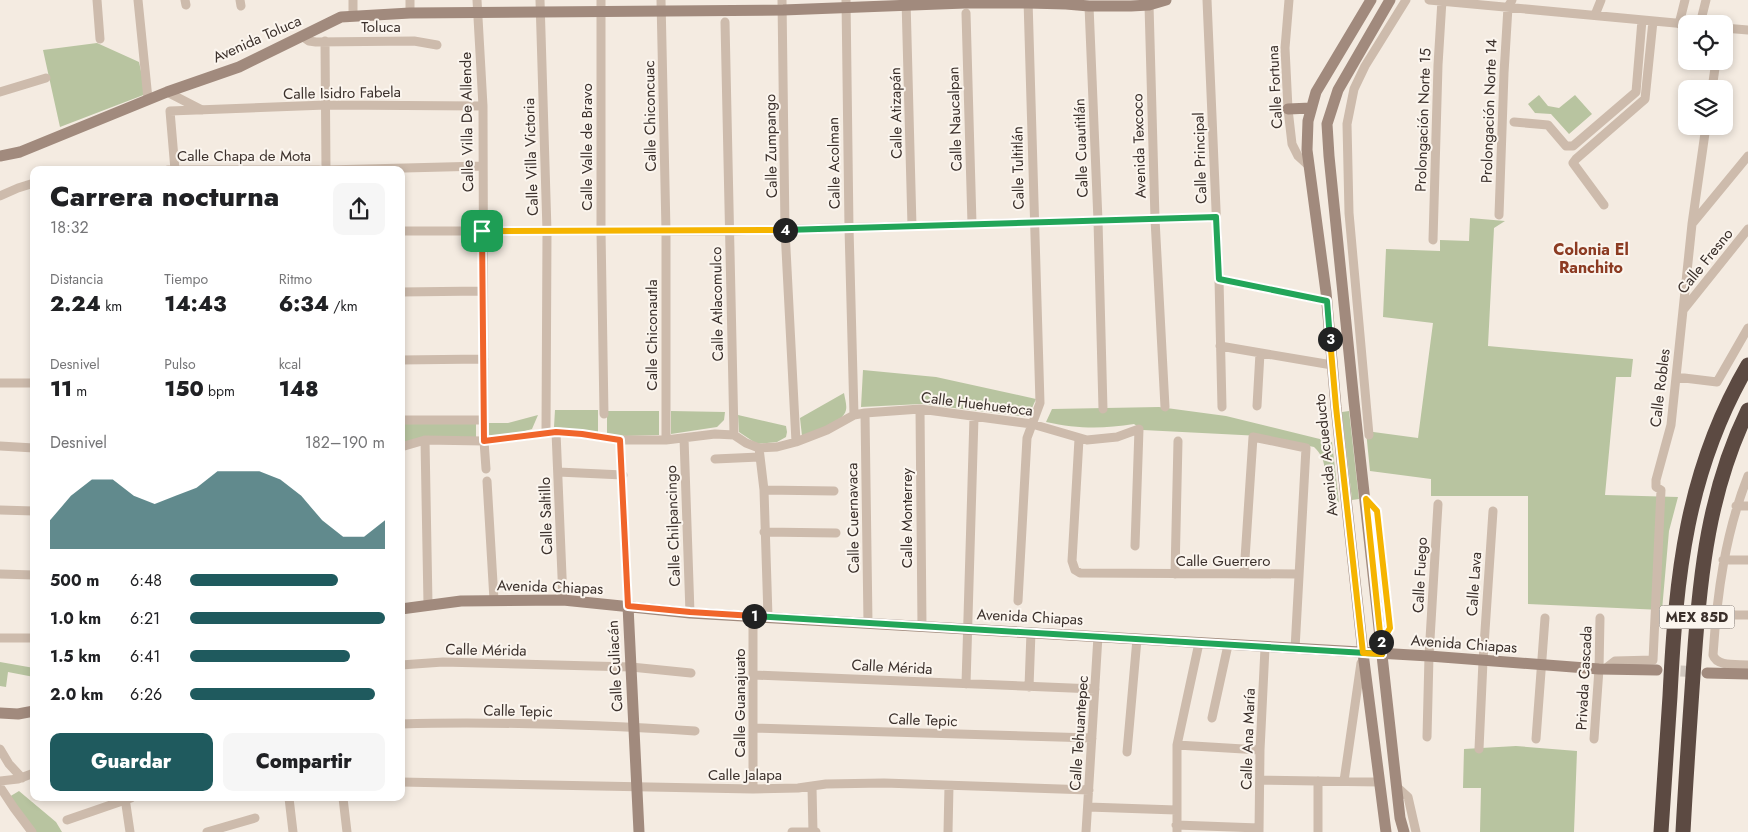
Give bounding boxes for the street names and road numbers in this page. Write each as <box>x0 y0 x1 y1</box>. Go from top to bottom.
street label: Avenida Toluca <box>209 10 305 68</box>
street label: Toluca <box>361 16 401 38</box>
street label: Prolongación Norte 14 <box>1475 38 1503 183</box>
street label: Calle Fortuna <box>1262 45 1288 129</box>
street label: Prolongación Norte 15 <box>1409 48 1437 192</box>
street label: Calle Villa De Allende <box>455 51 479 192</box>
street label: Calle Chiconcuac <box>638 60 662 172</box>
street label: Calle Naucalpan <box>942 66 968 172</box>
street label: Calle Atizapán <box>884 67 908 159</box>
street label: Calle Isidro Fabela <box>283 81 401 105</box>
street label: Calle Valle de Bravo <box>576 83 598 211</box>
street label: Avenida Texcoco <box>1126 93 1152 199</box>
street label: Calle Zumpango <box>759 94 783 198</box>
street label: Calle Villa Victoria <box>518 98 544 216</box>
street label: Calle Cuautitlán <box>1068 98 1094 198</box>
street label: Calle Principal <box>1187 112 1213 204</box>
street label: Calle Acolman <box>822 117 846 209</box>
street label: Calle Tultitlán <box>1006 126 1030 210</box>
street label: Calle Chapa de Mota <box>177 145 311 167</box>
street label: Calle Fresno <box>1672 224 1738 298</box>
street label: Calle Atlacomulco <box>705 247 729 361</box>
street label: Calle Chiconautla <box>641 279 663 391</box>
street label: Calle Robles <box>1644 347 1676 429</box>
street label: Calle Huehuetoca <box>920 386 1034 422</box>
street label: Avenida Acueducto <box>1309 393 1343 517</box>
street label: Calle Cuernavaca <box>841 462 865 574</box>
street label: Calle Chilpancingo <box>660 465 686 587</box>
street label: Calle Monterrey <box>896 467 918 568</box>
street label: Calle Saltillo <box>534 477 558 555</box>
street label: Calle Fuego <box>1407 536 1433 614</box>
street label: Calle Guerrero <box>1176 550 1270 572</box>
street label: Calle Lava <box>1461 551 1487 617</box>
street label: Avenida Chiapas <box>496 574 604 600</box>
street label: Avenida Chiapas <box>976 603 1084 631</box>
road number: MEX 85D <box>1660 606 1734 628</box>
street label: Calle Culiacán <box>602 620 628 712</box>
street label: Privada Cascada <box>1570 625 1598 731</box>
street label: Avenida Chiapas <box>1410 629 1518 659</box>
street label: Calle Mérida <box>445 638 527 662</box>
street label: Calle Guanajuato <box>729 648 751 758</box>
street label: Calle Mérida <box>851 654 933 680</box>
street label: Calle Tehuantepec <box>1064 675 1094 791</box>
street label: Calle Ana María <box>1235 688 1261 790</box>
street label: Calle Tepic <box>483 699 553 723</box>
street label: Calle Tepic <box>888 708 958 732</box>
street label: Calle Jalapa <box>708 764 782 786</box>

